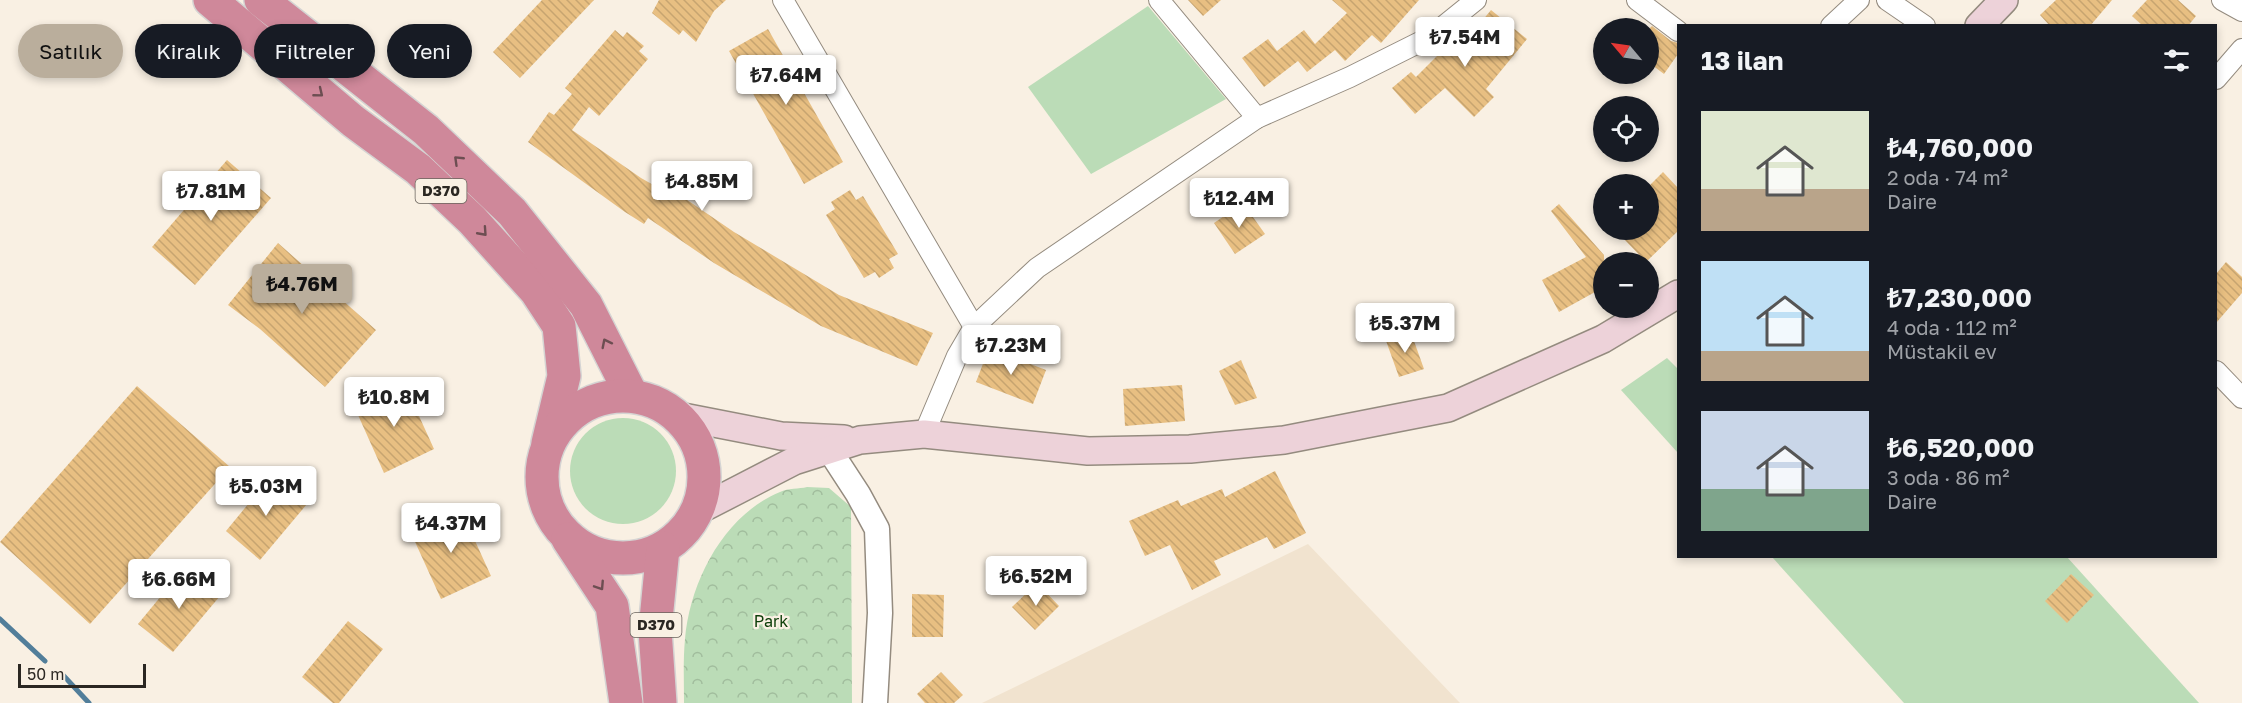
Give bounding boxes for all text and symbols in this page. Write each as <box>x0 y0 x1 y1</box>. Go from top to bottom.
pin: ₺7.54M <box>1416 17 1514 68</box>
north arrow <box>1593 18 1659 84</box>
map controls <box>1593 18 1659 318</box>
chip: Satılık <box>18 24 123 78</box>
chip: Kiralık <box>135 24 242 78</box>
chip: Filtreler <box>254 24 375 78</box>
chip: Yeni <box>387 24 472 78</box>
text: ₺7.54M <box>1429 24 1501 48</box>
icon: filters <box>2160 44 2193 77</box>
text: 13 ilan <box>1701 45 1783 76</box>
pin: ₺7.64M <box>737 55 835 106</box>
text: ₺7.64M <box>750 62 822 86</box>
one-way arrow <box>312 85 323 96</box>
button: locate <box>1593 96 1659 162</box>
text: ₺4,760,000 <box>1887 132 2033 163</box>
icon: home <box>1749 135 1821 207</box>
one-way arrow <box>454 156 465 167</box>
pin: ₺4.85M <box>653 161 751 212</box>
text: 2 oda · 74 m² <box>1887 165 2008 189</box>
text: ₺4.85M <box>665 168 739 192</box>
pin: ₺7.81M <box>162 171 260 222</box>
button: + <box>1593 174 1659 240</box>
text: ₺7.81M <box>176 178 246 202</box>
pin: ₺12.4M <box>1190 178 1288 229</box>
road number: D370 <box>416 179 466 203</box>
text: ₺12.4M <box>1204 185 1274 209</box>
text: Daire <box>1887 189 1937 213</box>
one-way arrow <box>476 225 487 236</box>
button: − <box>1593 252 1659 318</box>
pin: ₺4.76M <box>253 264 351 315</box>
text: ₺4.76M <box>266 271 338 295</box>
text: ₺7,230,000 <box>1887 282 2032 313</box>
icon: home <box>1749 285 1821 357</box>
pin: ₺5.37M <box>1356 303 1454 354</box>
text: ₺5.37M <box>1370 310 1440 334</box>
text: 4 oda · 112 m² <box>1887 315 2017 339</box>
pin: ₺7.23M <box>962 325 1060 376</box>
text: ₺7.23M <box>976 332 1046 356</box>
one-way arrow <box>601 339 613 350</box>
text: Müstakil ev <box>1887 339 1997 363</box>
pin: ₺10.8M <box>345 377 443 428</box>
text: ₺10.8M <box>358 384 430 408</box>
text: ₺6,520,000 <box>1887 432 2034 463</box>
icon: home <box>1749 435 1821 507</box>
text: 3 oda · 86 m² <box>1887 465 2010 489</box>
pin: ₺5.03M <box>217 466 315 517</box>
text: ₺5.03M <box>229 473 303 497</box>
text: Daire <box>1887 489 1937 513</box>
pin: ₺4.37M <box>402 503 500 554</box>
text: ₺4.37M <box>415 510 487 534</box>
pin: ₺6.52M <box>987 556 1085 607</box>
pin: ₺6.66M <box>130 559 228 610</box>
text: ₺6.52M <box>1000 563 1072 587</box>
text: ₺6.66M <box>142 566 216 590</box>
one-way arrow <box>592 580 604 590</box>
park label: Park <box>754 611 788 631</box>
road number: D370 <box>630 613 682 637</box>
scale bar <box>18 661 146 688</box>
text: 50 m <box>27 664 64 684</box>

